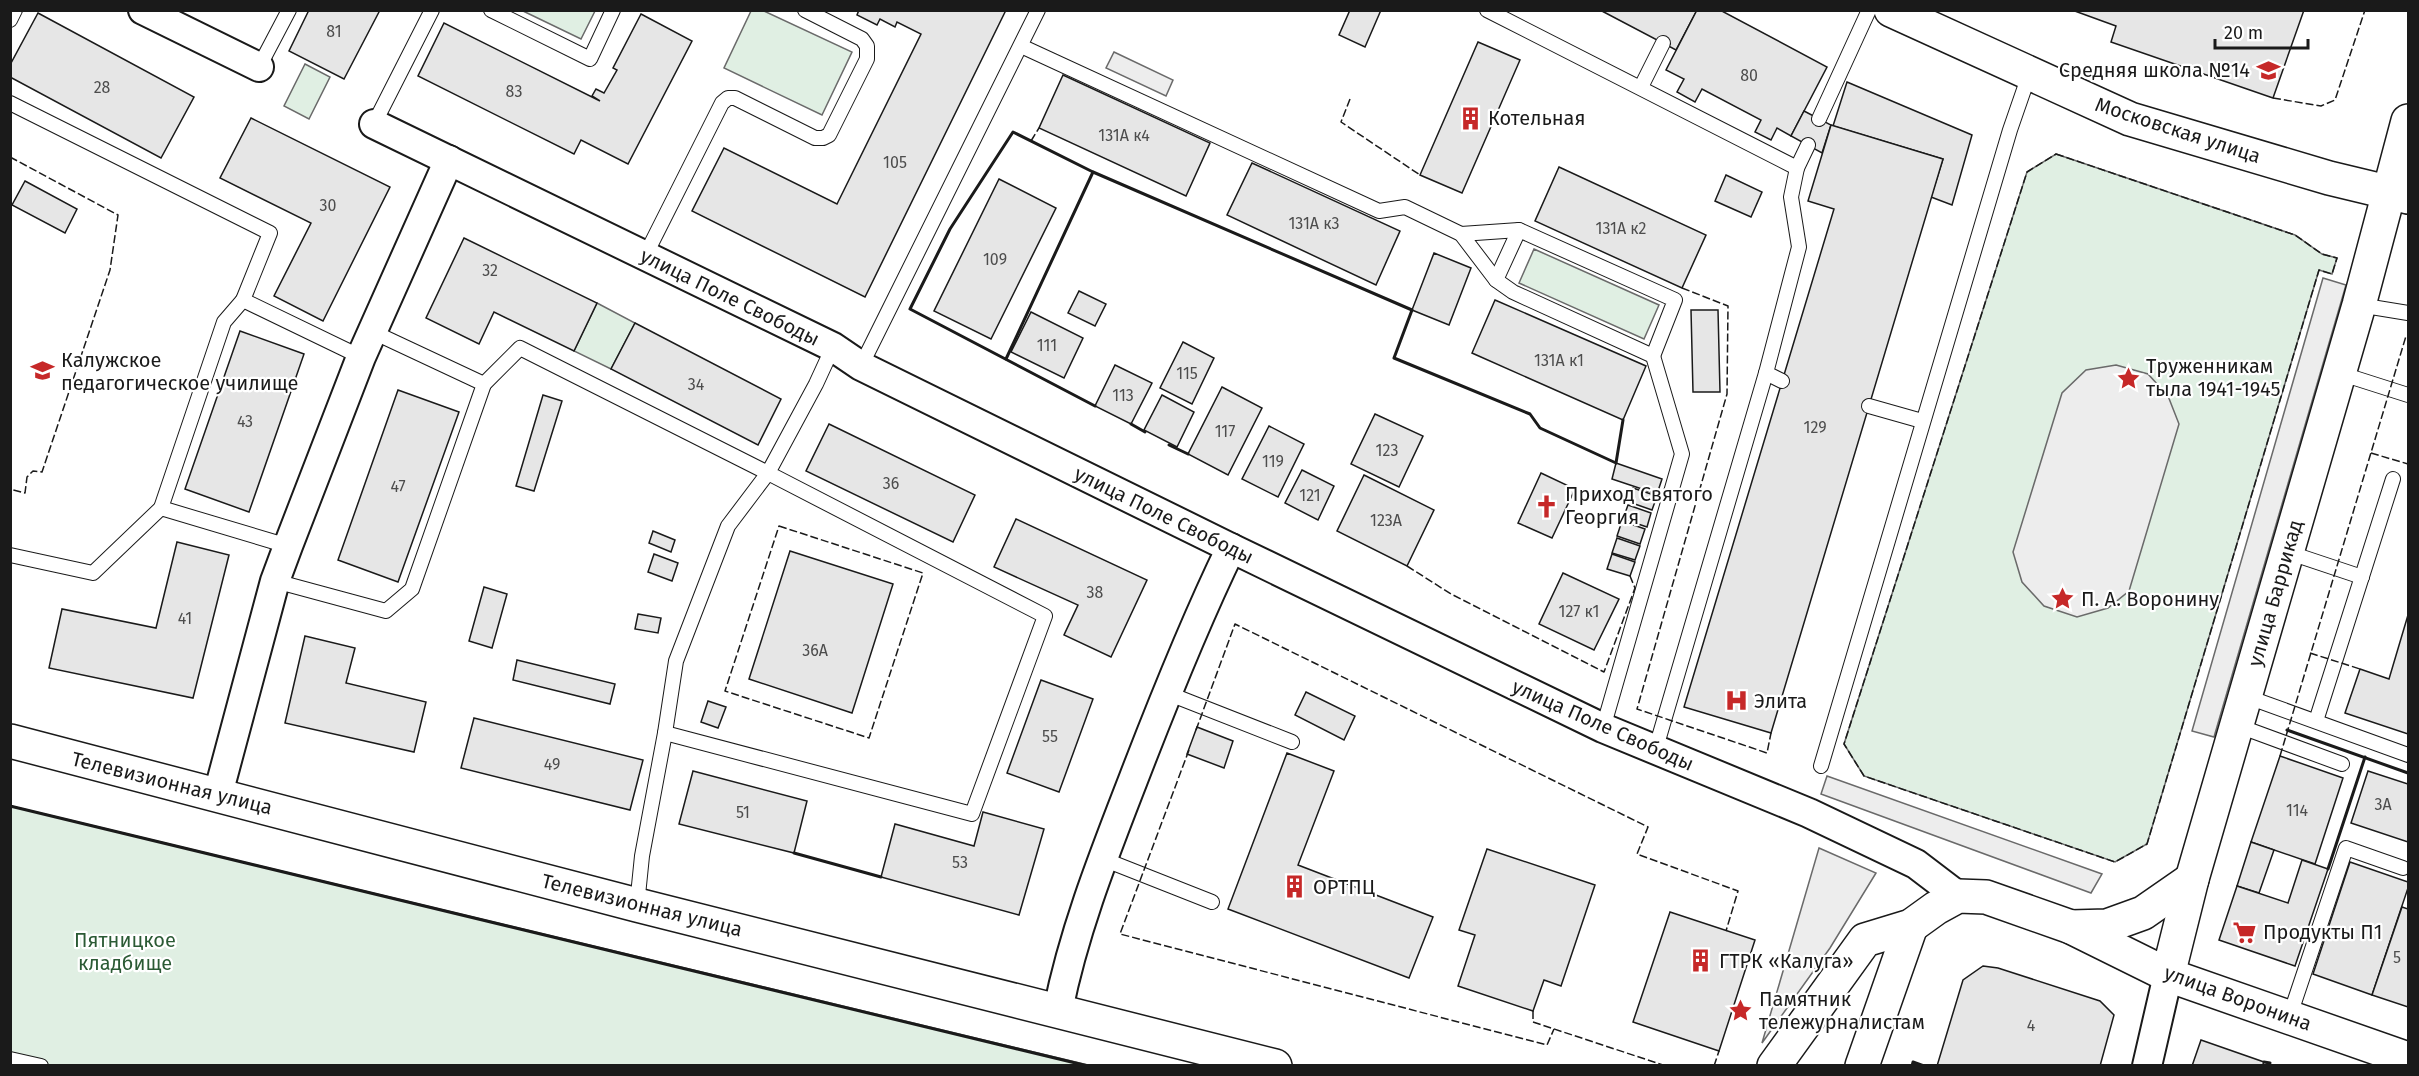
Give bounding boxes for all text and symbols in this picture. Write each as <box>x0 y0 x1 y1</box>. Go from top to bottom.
scale bar <box>2215 12 2308 50</box>
house number: 81 <box>326 22 342 41</box>
text: 20 m <box>2224 22 2263 44</box>
school or university icon: Средняя школа №14 <box>2255 57 2281 83</box>
place label: Средняя школа №14 <box>2059 58 2250 82</box>
house number: 80 <box>1740 66 1758 85</box>
house number: 28 <box>94 78 111 97</box>
house number: 83 <box>506 82 522 101</box>
street label: Московская улица <box>2092 92 2264 168</box>
building icon: Котельная <box>1457 105 1483 131</box>
place label: Котельная <box>1488 106 1586 130</box>
house number: 131А к4 <box>1098 126 1150 145</box>
house number: 105 <box>883 153 907 172</box>
house number: 30 <box>320 196 337 215</box>
house number: 131А к3 <box>1288 214 1340 233</box>
house number: 131А к2 <box>1595 219 1647 238</box>
street label: улица Поле Свободы <box>636 243 824 351</box>
house number: 109 <box>983 250 1007 269</box>
house number: 32 <box>482 261 498 280</box>
house number: 111 <box>1037 336 1057 355</box>
place label: Калужское педагогическое училище <box>61 348 298 395</box>
house number: 131А к1 <box>1534 351 1584 370</box>
place label: Труженникам тыла 1941-1945 <box>2146 354 2281 401</box>
school or university icon: Калужское педагогическое училище <box>30 358 56 384</box>
house number: 115 <box>1176 364 1198 383</box>
place icon: Труженникам тыла 1941-1945 <box>2115 365 2141 391</box>
house number: 34 <box>688 375 705 394</box>
house number: 113 <box>1112 386 1134 405</box>
house number: 43 <box>237 412 253 431</box>
house number: 129 <box>1803 418 1827 437</box>
house number: 117 <box>1215 422 1235 441</box>
house number: 123 <box>1376 441 1398 460</box>
house number: 119 <box>1262 452 1284 471</box>
street label: улица Поле Свободы <box>1070 461 1258 569</box>
house number: 36 <box>883 474 899 493</box>
house number: 47 <box>390 477 406 496</box>
place label: Приход Святого Георгия <box>1565 482 1713 529</box>
house number: 121 <box>1299 486 1321 505</box>
church icon: Приход Святого Георгия <box>1534 493 1560 519</box>
house number: 123А <box>1370 511 1403 530</box>
street label: улица Баррикад <box>2243 517 2307 669</box>
house number: 38 <box>1087 583 1104 602</box>
place icon: П. А. Воронину <box>2050 586 2076 612</box>
place label: П. А. Воронину <box>2081 587 2219 611</box>
house number: 127 к1 <box>1558 602 1600 621</box>
house number: 41 <box>178 609 192 628</box>
house number: 36А <box>802 641 829 660</box>
street label: улица Поле Свободы <box>1508 674 1698 776</box>
hospital icon: Элита <box>1723 688 1749 714</box>
place label: Элита <box>1754 689 1807 713</box>
house number: 55 <box>1042 727 1058 746</box>
street label: Телевизионная улица <box>69 746 275 820</box>
house number: 49 <box>544 755 560 774</box>
house number: 3А <box>2374 795 2392 814</box>
house number: 114 <box>2286 801 2309 820</box>
house number: 51 <box>736 803 750 822</box>
house number: 53 <box>952 853 968 872</box>
street label: Телевизионная улица <box>539 868 745 942</box>
building icon: ОРТПЦ <box>1282 874 1308 900</box>
place label: ОРТПЦ <box>1313 875 1375 899</box>
supermarket icon: Продукты П1 <box>2232 919 2258 945</box>
place label: Продукты П1 <box>2263 920 2382 944</box>
park label: Пятницкое кладбище <box>74 928 176 975</box>
building icon: ГТРК «Калуга» <box>1688 948 1714 974</box>
house number: 5 <box>2393 948 2401 967</box>
place label: ГТРК «Калуга» <box>1719 949 1854 973</box>
street label: улица Воронина <box>2161 960 2315 1036</box>
place label: Памятник тележурналистам <box>1759 987 1925 1034</box>
place icon: Памятник тележурналистам <box>1728 997 1754 1023</box>
house number: 4 <box>2027 1016 2036 1035</box>

